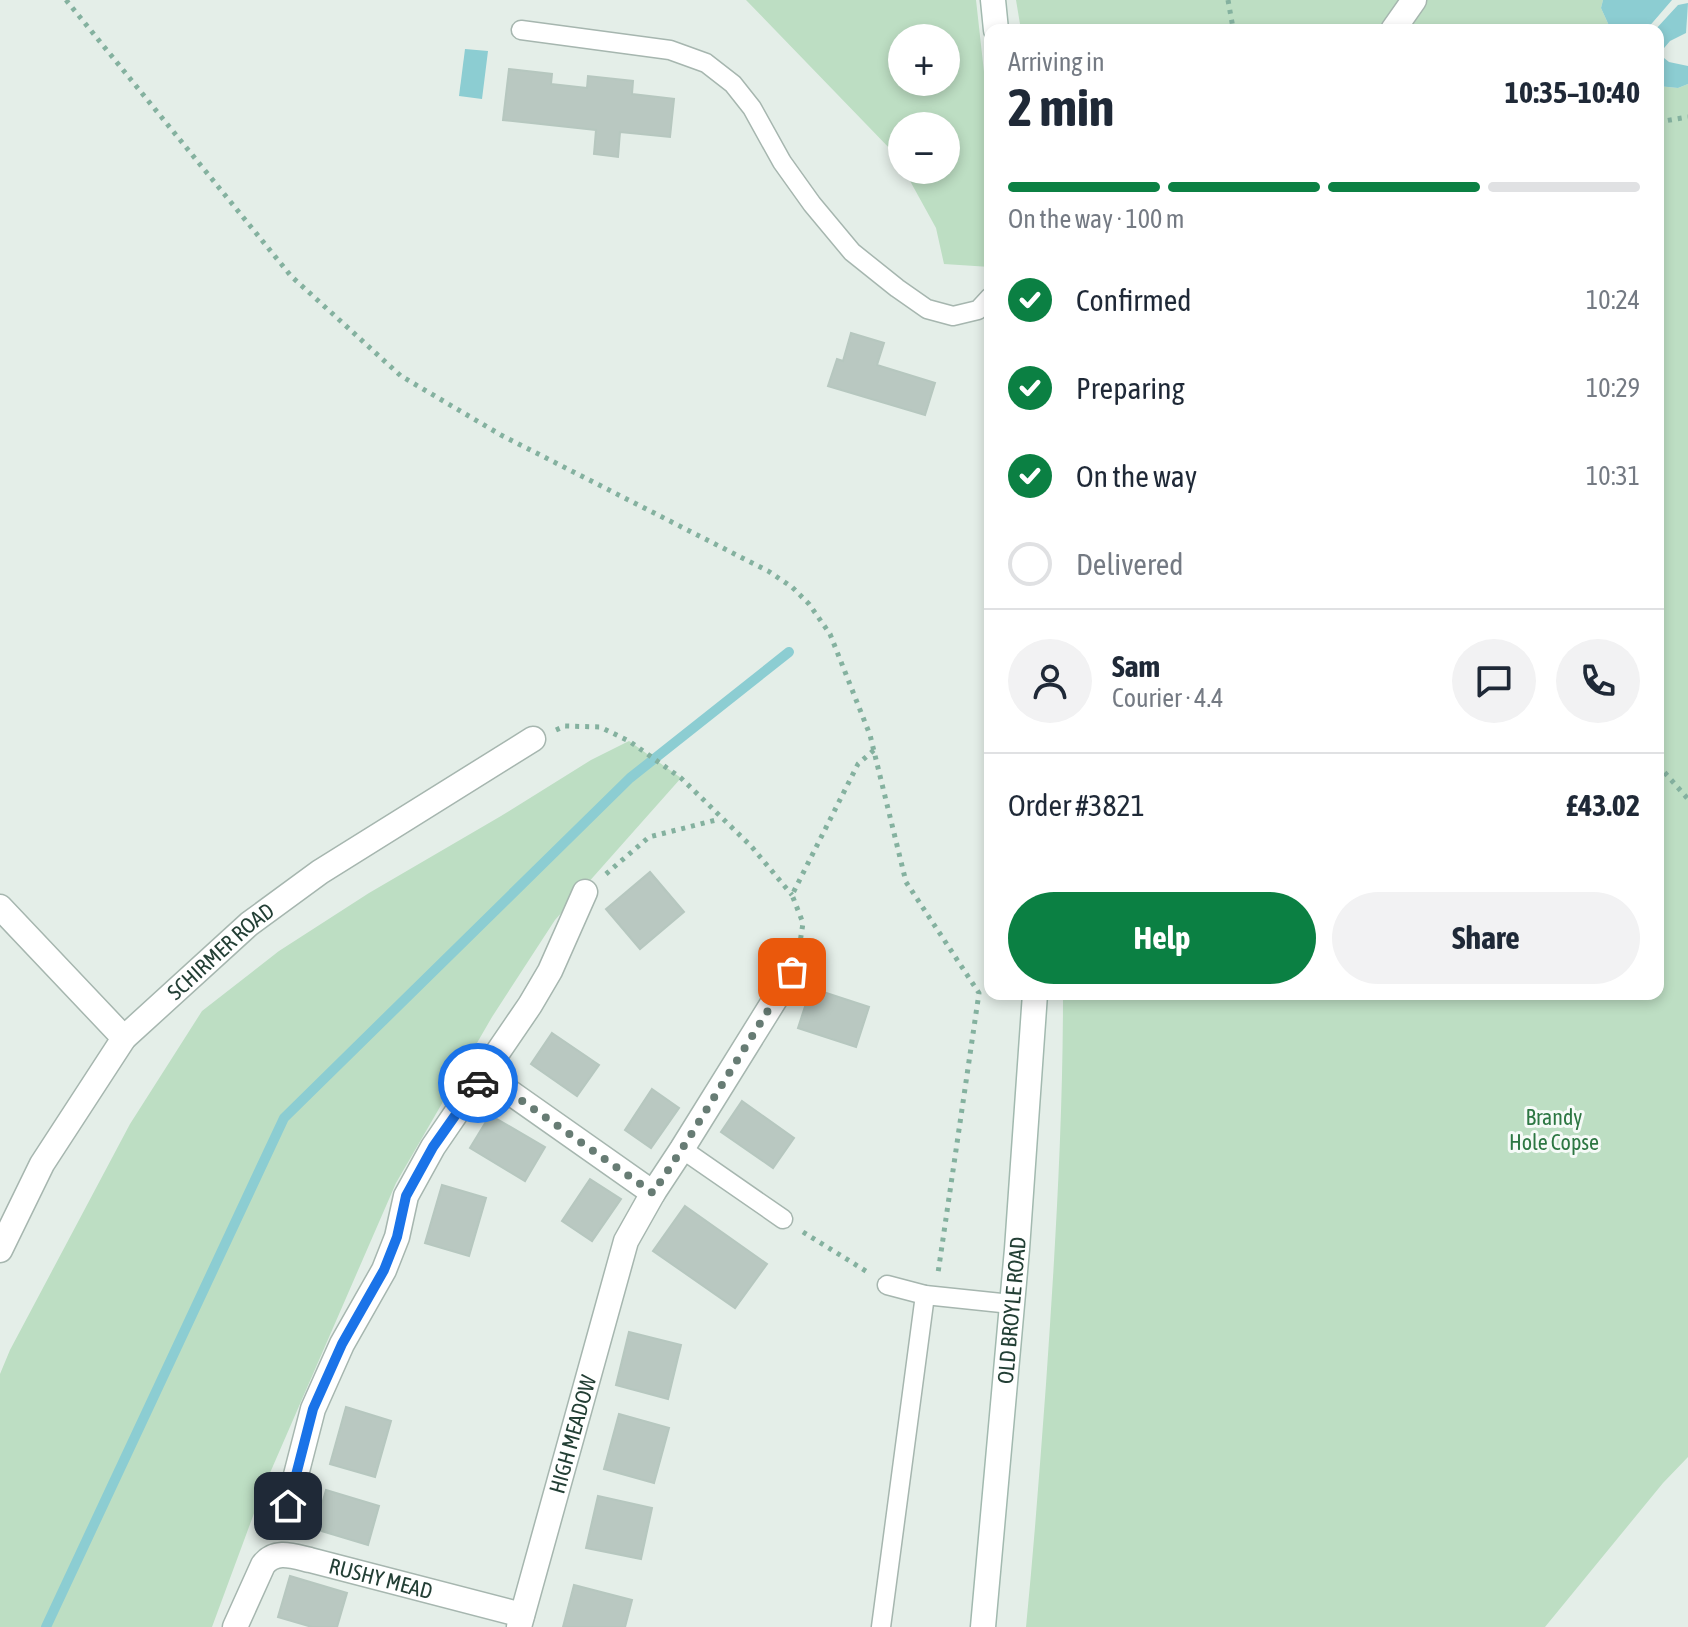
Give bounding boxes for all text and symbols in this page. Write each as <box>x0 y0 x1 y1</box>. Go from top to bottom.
map controls <box>888 24 960 184</box>
button: + <box>888 24 960 96</box>
text: Arriving in <box>1008 47 1105 77</box>
text: 10:35–10:40 <box>1505 75 1640 109</box>
text: 2 min <box>1008 77 1114 137</box>
button: − <box>888 112 960 184</box>
text: On the way · 100 m <box>1008 204 1185 234</box>
icon: check <box>1008 278 1052 322</box>
text: Confirmed <box>1076 283 1191 317</box>
text: 10:24 <box>1586 285 1640 315</box>
icon: check <box>1008 366 1052 410</box>
text: Preparing <box>1076 371 1185 405</box>
text: 10:29 <box>1586 373 1640 403</box>
icon: check <box>1008 454 1052 498</box>
text: On the way <box>1076 459 1197 493</box>
text: 10:31 <box>1586 461 1640 491</box>
text: Delivered <box>1076 547 1184 581</box>
button: person <box>1008 639 1092 723</box>
button: chat <box>1452 639 1536 723</box>
button: phone <box>1556 639 1640 723</box>
text: Sam <box>1112 649 1160 683</box>
text: Courier · 4.4 <box>1112 683 1223 713</box>
text: Order #3821 <box>1008 788 1145 822</box>
text: £43.02 <box>1566 788 1640 822</box>
button: Help <box>1008 892 1316 984</box>
button: Share <box>1332 892 1640 984</box>
street label: SCHIRMER ROAD <box>162 897 279 1005</box>
pin <box>758 938 826 1006</box>
icon: bag <box>770 950 814 994</box>
courier <box>438 1043 518 1123</box>
icon: car <box>456 1061 500 1105</box>
park label: Brandy Hole Copse <box>1509 1104 1599 1155</box>
street label: OLD BROYLE ROAD <box>992 1236 1031 1385</box>
street label: HIGH MEADOW <box>544 1372 601 1496</box>
pin <box>254 1472 322 1540</box>
icon: home <box>266 1484 310 1528</box>
street label: RUSHY MEAD <box>326 1552 436 1604</box>

